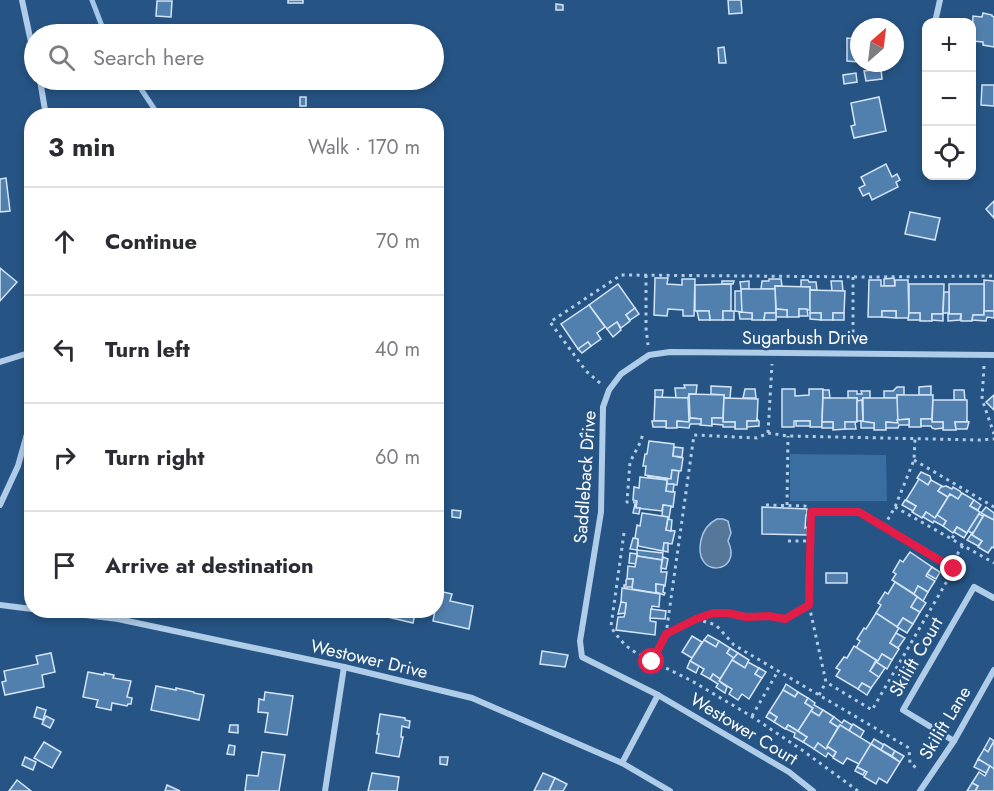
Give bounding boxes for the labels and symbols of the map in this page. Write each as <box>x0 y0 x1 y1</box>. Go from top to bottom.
north arrow <box>850 18 904 72</box>
street label: Sugarbush Drive <box>742 325 868 351</box>
street label: Saddleback Drive <box>567 410 603 544</box>
route end <box>940 555 966 581</box>
street label: Skilift Court <box>883 612 950 702</box>
street label: Westower Drive <box>308 633 430 685</box>
route start <box>638 648 664 674</box>
street label: Skilift Lane <box>913 681 977 765</box>
street label: Westower Court <box>685 687 803 772</box>

